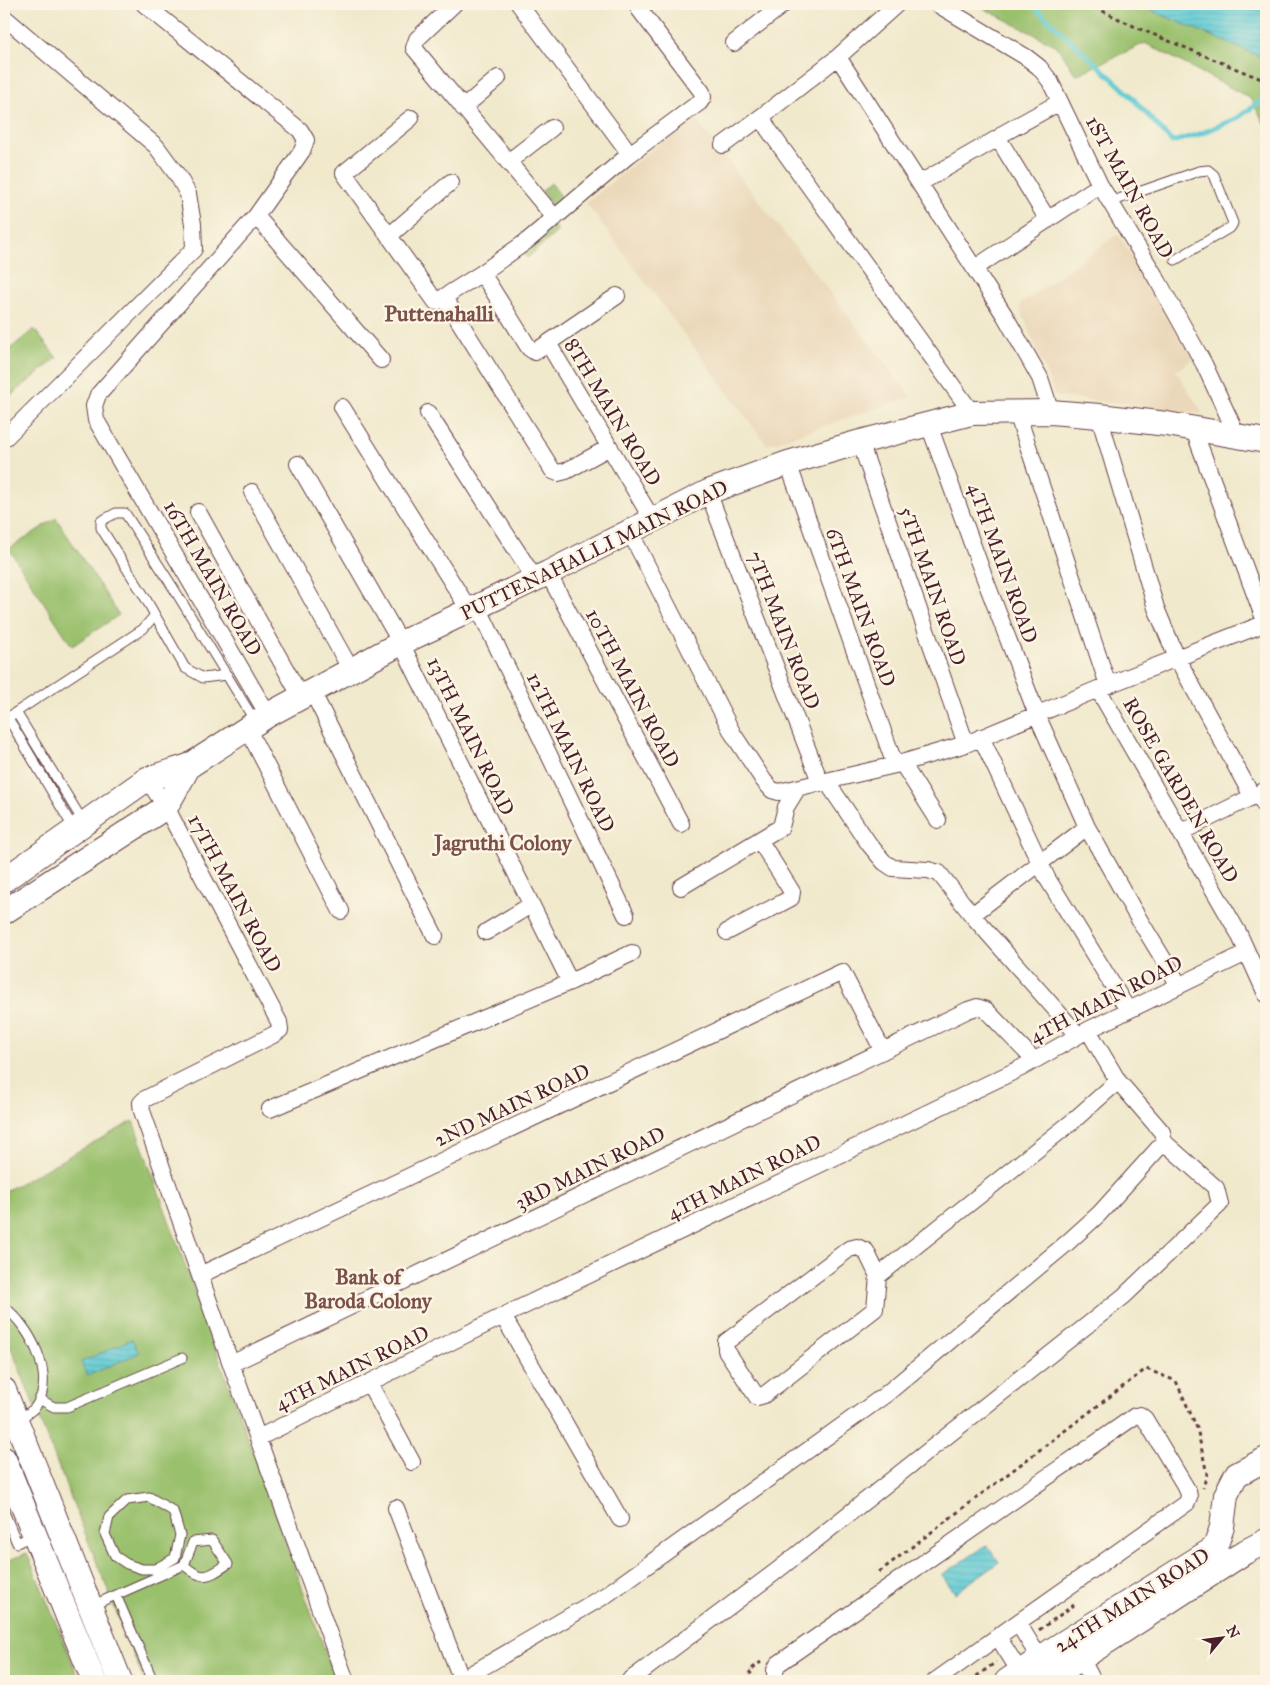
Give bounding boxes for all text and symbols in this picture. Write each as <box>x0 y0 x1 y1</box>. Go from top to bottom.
street label: 1ST MAIN ROAD <box>1081 112 1179 262</box>
district label: Puttenahalli <box>384 300 495 327</box>
street label: 8TH MAIN ROAD <box>560 334 666 490</box>
street label: PUTTENAHALLI MAIN ROAD <box>456 475 732 625</box>
street label: 4TH MAIN ROAD <box>963 480 1043 646</box>
street label: 16TH MAIN ROAD <box>159 496 267 660</box>
street label: 5TH MAIN ROAD <box>895 503 971 669</box>
street label: 6TH MAIN ROAD <box>821 524 901 690</box>
street label: 7TH MAIN ROAD <box>743 547 825 713</box>
street label: 10TH MAIN ROAD <box>581 604 685 772</box>
street label: 13TH MAIN ROAD <box>422 653 520 819</box>
street label: 12TH MAIN ROAD <box>522 668 620 836</box>
street label: ROSE GARDEN ROAD <box>1118 693 1244 887</box>
street label: 17TH MAIN ROAD <box>183 810 287 976</box>
district label: Jagruthi Colony <box>431 830 573 857</box>
street label: 4TH MAIN ROAD <box>1026 950 1186 1048</box>
street label: 2ND MAIN ROAD <box>430 1058 594 1152</box>
street label: 3RD MAIN ROAD <box>511 1121 669 1215</box>
street label: 4TH MAIN ROAD <box>663 1129 825 1225</box>
district label: Bank of Baroda Colony <box>304 1264 433 1314</box>
street label: 4TH MAIN ROAD <box>271 1320 433 1416</box>
street label: 24TH MAIN ROAD <box>1050 1543 1214 1657</box>
north arrow <box>1198 1612 1248 1662</box>
text: N <box>1223 1623 1243 1641</box>

